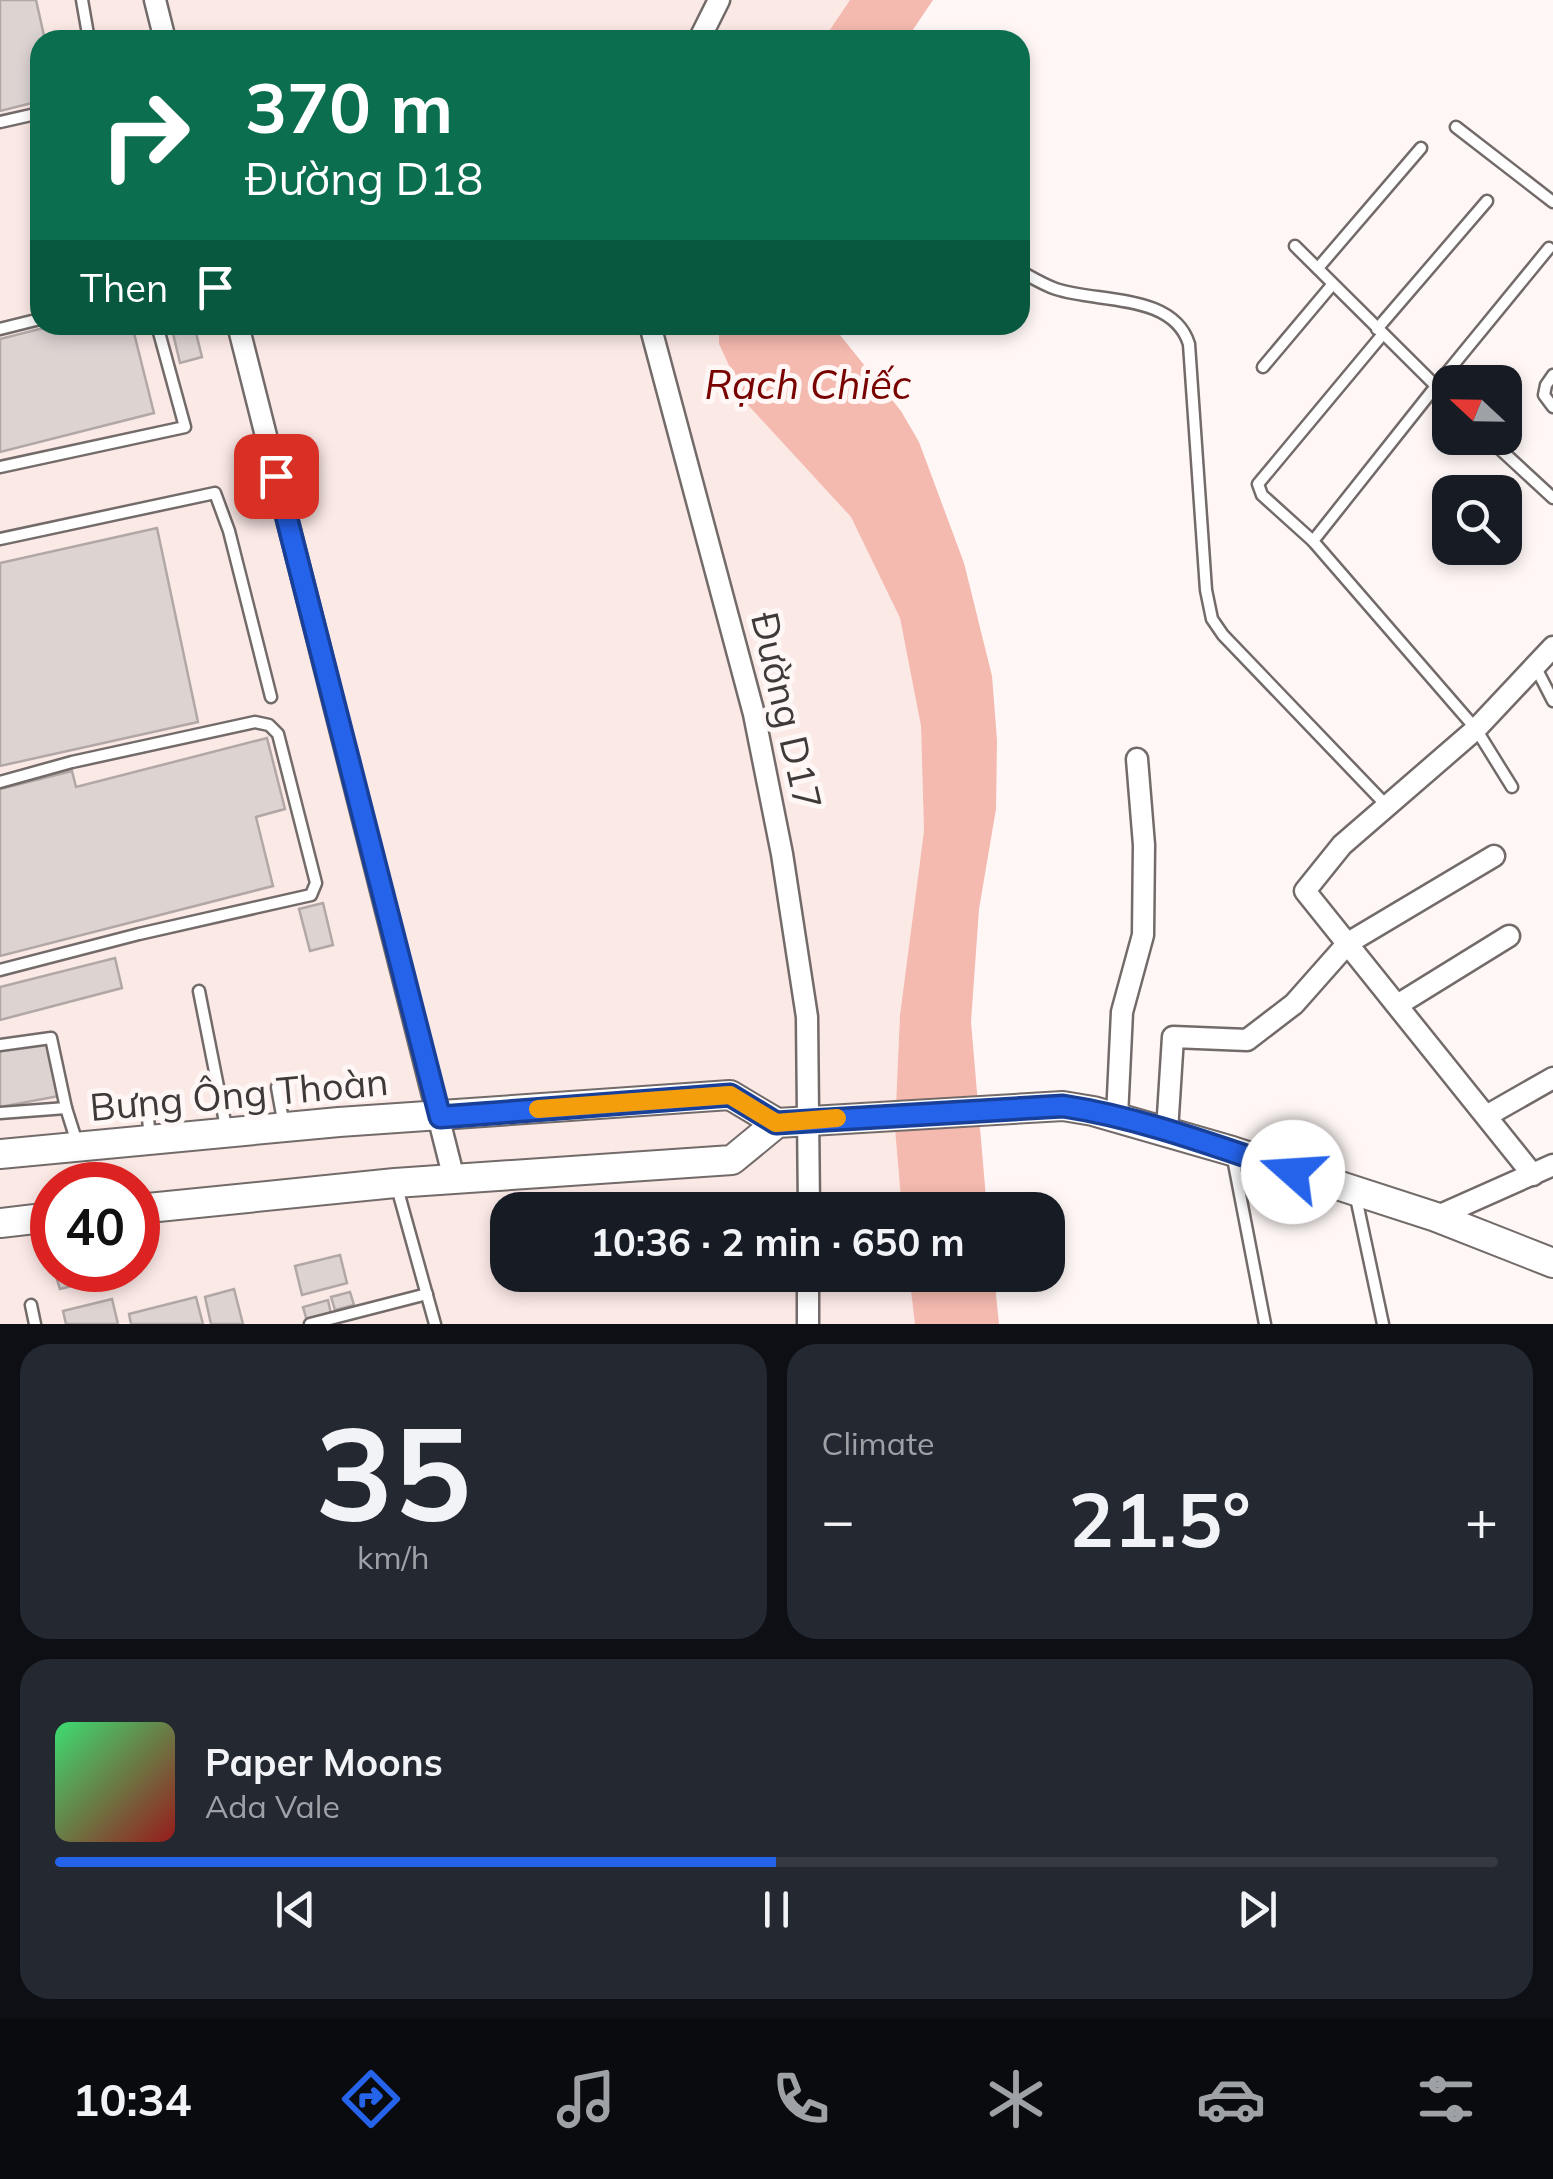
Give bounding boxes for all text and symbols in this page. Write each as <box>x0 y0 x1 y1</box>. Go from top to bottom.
text: 370 m <box>245 63 453 151</box>
icon: right <box>80 70 210 200</box>
text: Đường D18 <box>245 150 483 206</box>
icon: arrive <box>188 260 243 315</box>
text: Then <box>80 264 168 312</box>
water label: Rạch Chiếc <box>704 359 912 409</box>
north arrow <box>1432 365 1522 455</box>
map controls <box>1432 365 1522 565</box>
pin <box>234 434 319 519</box>
icon: arrive <box>249 449 304 504</box>
button: search <box>1432 475 1522 565</box>
street label: Đường D17 <box>741 607 833 814</box>
street label: Bưng Ông Thoàn <box>88 1057 390 1131</box>
position arrow <box>1241 1120 1345 1224</box>
speed limit sign: 40 <box>30 1162 160 1292</box>
text: 10:36 · 2 min · 650 m <box>590 1218 965 1266</box>
text: 35 <box>315 1390 471 1554</box>
text: Climate <box>822 1423 934 1463</box>
text: 21.5° <box>1069 1472 1251 1566</box>
text: − <box>822 1485 855 1554</box>
text: + <box>1465 1485 1498 1554</box>
text: km/h <box>357 1537 429 1577</box>
text: Paper Moons <box>205 1738 443 1786</box>
text: Ada Vale <box>205 1786 340 1826</box>
icon: previous <box>268 1882 323 1937</box>
icon: pause <box>749 1882 804 1937</box>
icon: next <box>1230 1882 1285 1937</box>
icon: directions <box>336 2064 406 2134</box>
icon: music <box>551 2064 621 2134</box>
icon: phone <box>766 2064 836 2134</box>
icon: climate <box>981 2064 1051 2134</box>
icon: car <box>1196 2064 1266 2134</box>
icon: filters <box>1411 2064 1481 2134</box>
text: 10:34 <box>72 2071 192 2127</box>

